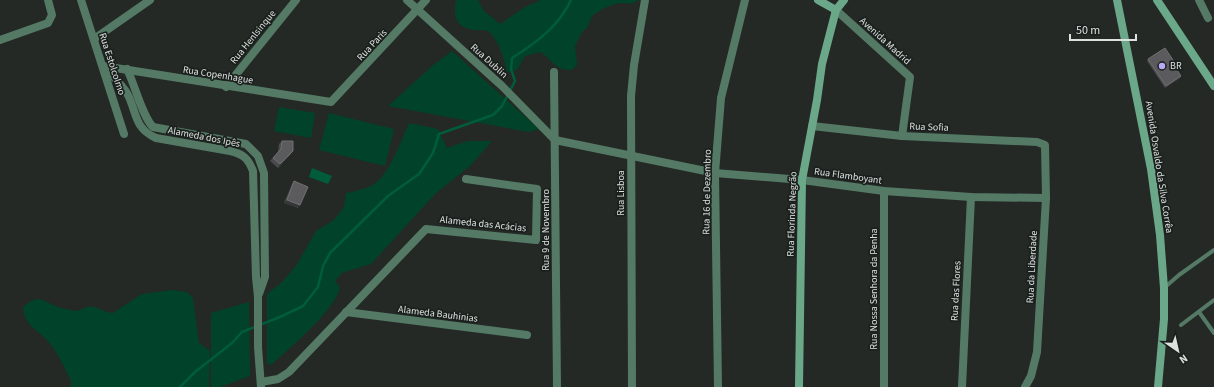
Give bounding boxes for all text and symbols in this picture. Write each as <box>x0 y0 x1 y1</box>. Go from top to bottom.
street label: Rua Henlsinque <box>227 7 279 67</box>
street label: Avenida Madrid <box>856 14 914 68</box>
scale bar <box>1070 16 1136 42</box>
text: 50 m <box>1076 22 1100 39</box>
street label: Rua Paris <box>354 26 390 64</box>
street label: Rua Estolcolmo <box>95 31 129 97</box>
street label: Rua Dublin <box>467 40 511 82</box>
place label: BR <box>1170 59 1182 73</box>
marker: BR <box>1157 61 1167 71</box>
street label: Rua Copenhague <box>182 63 254 87</box>
street label: Avenida Osvaldo da Silva Corrêa <box>1142 100 1176 234</box>
street label: Rua Sofia <box>909 119 949 135</box>
street label: Alameda dos Ipês <box>167 123 241 151</box>
street label: Rua 16 de Dezembro <box>699 149 715 235</box>
street label: Rua Flamboyant <box>813 164 883 188</box>
street label: Rua Lisboa <box>614 170 628 216</box>
street label: Rua Florinda Negrão <box>784 171 800 257</box>
street label: Rua 9 de Novembro <box>539 189 553 271</box>
street label: Alameda das Acácias <box>439 213 527 235</box>
street label: Rua Nossa Senhora da Penha <box>867 228 881 350</box>
street label: Rua da Liberdade <box>1023 230 1041 304</box>
street label: Rua das Flores <box>947 260 965 322</box>
street label: Alameda Bauhinias <box>397 302 479 326</box>
north arrow <box>1158 331 1198 371</box>
text: N <box>1176 351 1191 367</box>

